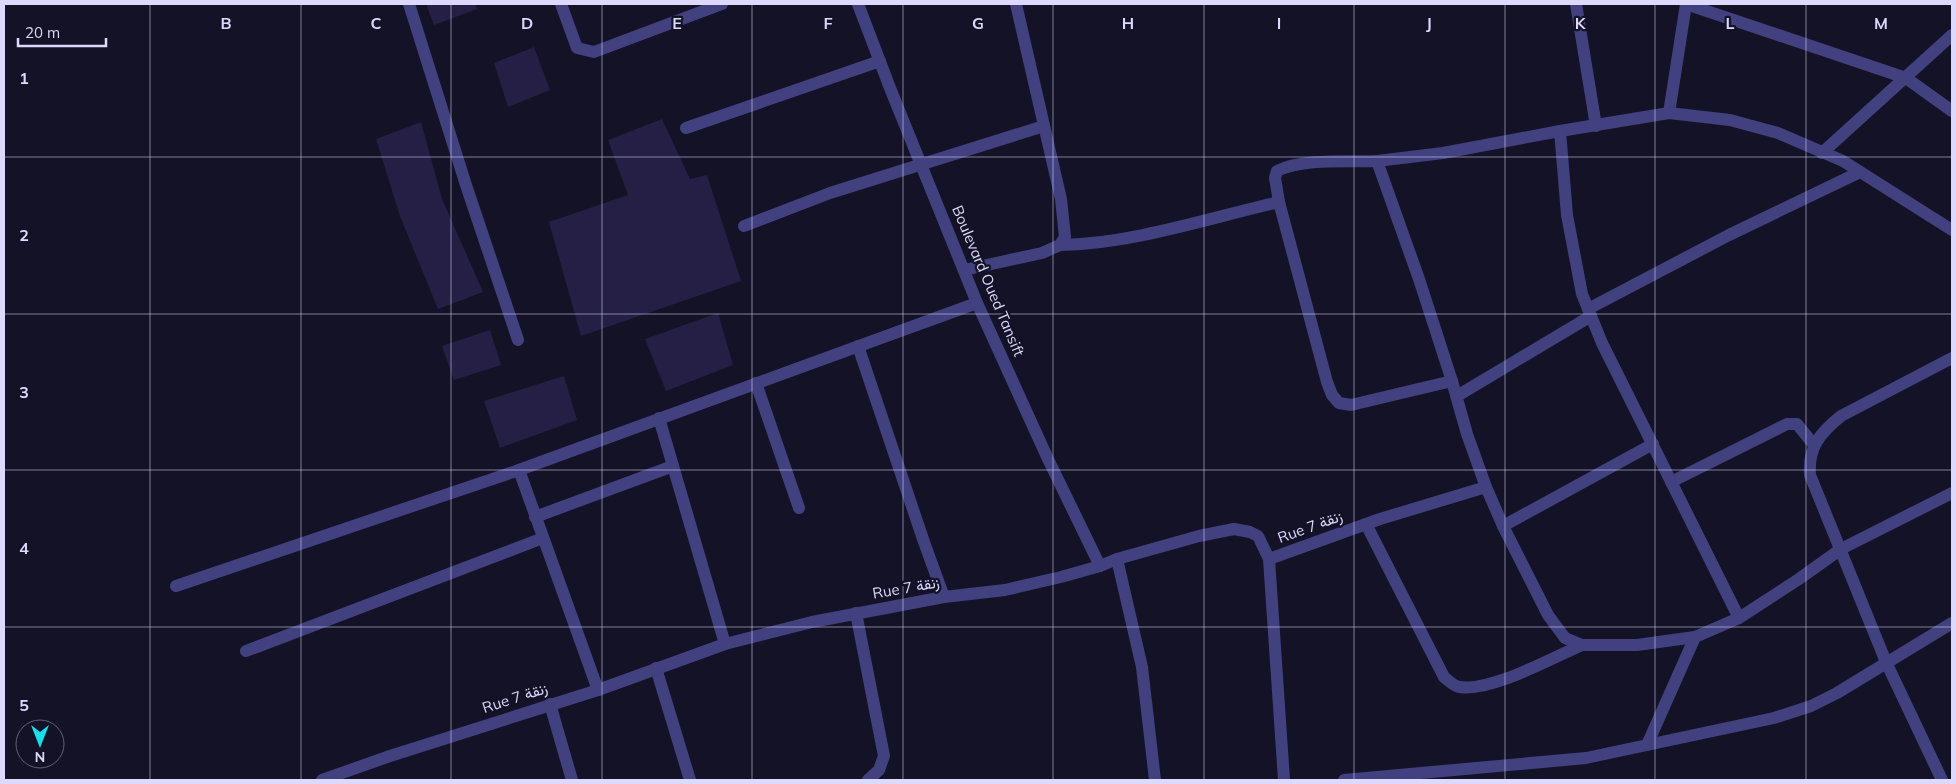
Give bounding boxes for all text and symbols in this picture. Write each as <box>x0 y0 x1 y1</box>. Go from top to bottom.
text: B <box>220 13 232 33</box>
text: C <box>371 13 382 33</box>
text: D <box>521 13 533 33</box>
text: E <box>672 13 682 33</box>
text: F <box>823 13 833 33</box>
text: G <box>972 13 984 33</box>
text: H <box>1122 13 1134 33</box>
text: I <box>1277 13 1281 33</box>
text: J <box>1426 13 1432 33</box>
text: K <box>1575 13 1587 33</box>
text: L <box>1726 13 1735 33</box>
text: M <box>1874 13 1888 33</box>
scale bar <box>18 15 105 47</box>
text: 20 m <box>25 23 60 42</box>
text: 1 <box>19 68 29 88</box>
street label: Boulevard Oued Tansift <box>948 202 1029 359</box>
text: 2 <box>19 225 29 245</box>
text: 3 <box>19 382 29 402</box>
street label: Rue 7 زنقة <box>1275 506 1345 547</box>
text: 4 <box>19 538 29 558</box>
street label: Rue 7 زنقة <box>871 572 941 603</box>
street label: Rue 7 زنقة <box>480 678 550 717</box>
text: 5 <box>19 695 29 715</box>
north arrow <box>15 719 65 769</box>
text: N <box>35 748 45 766</box>

